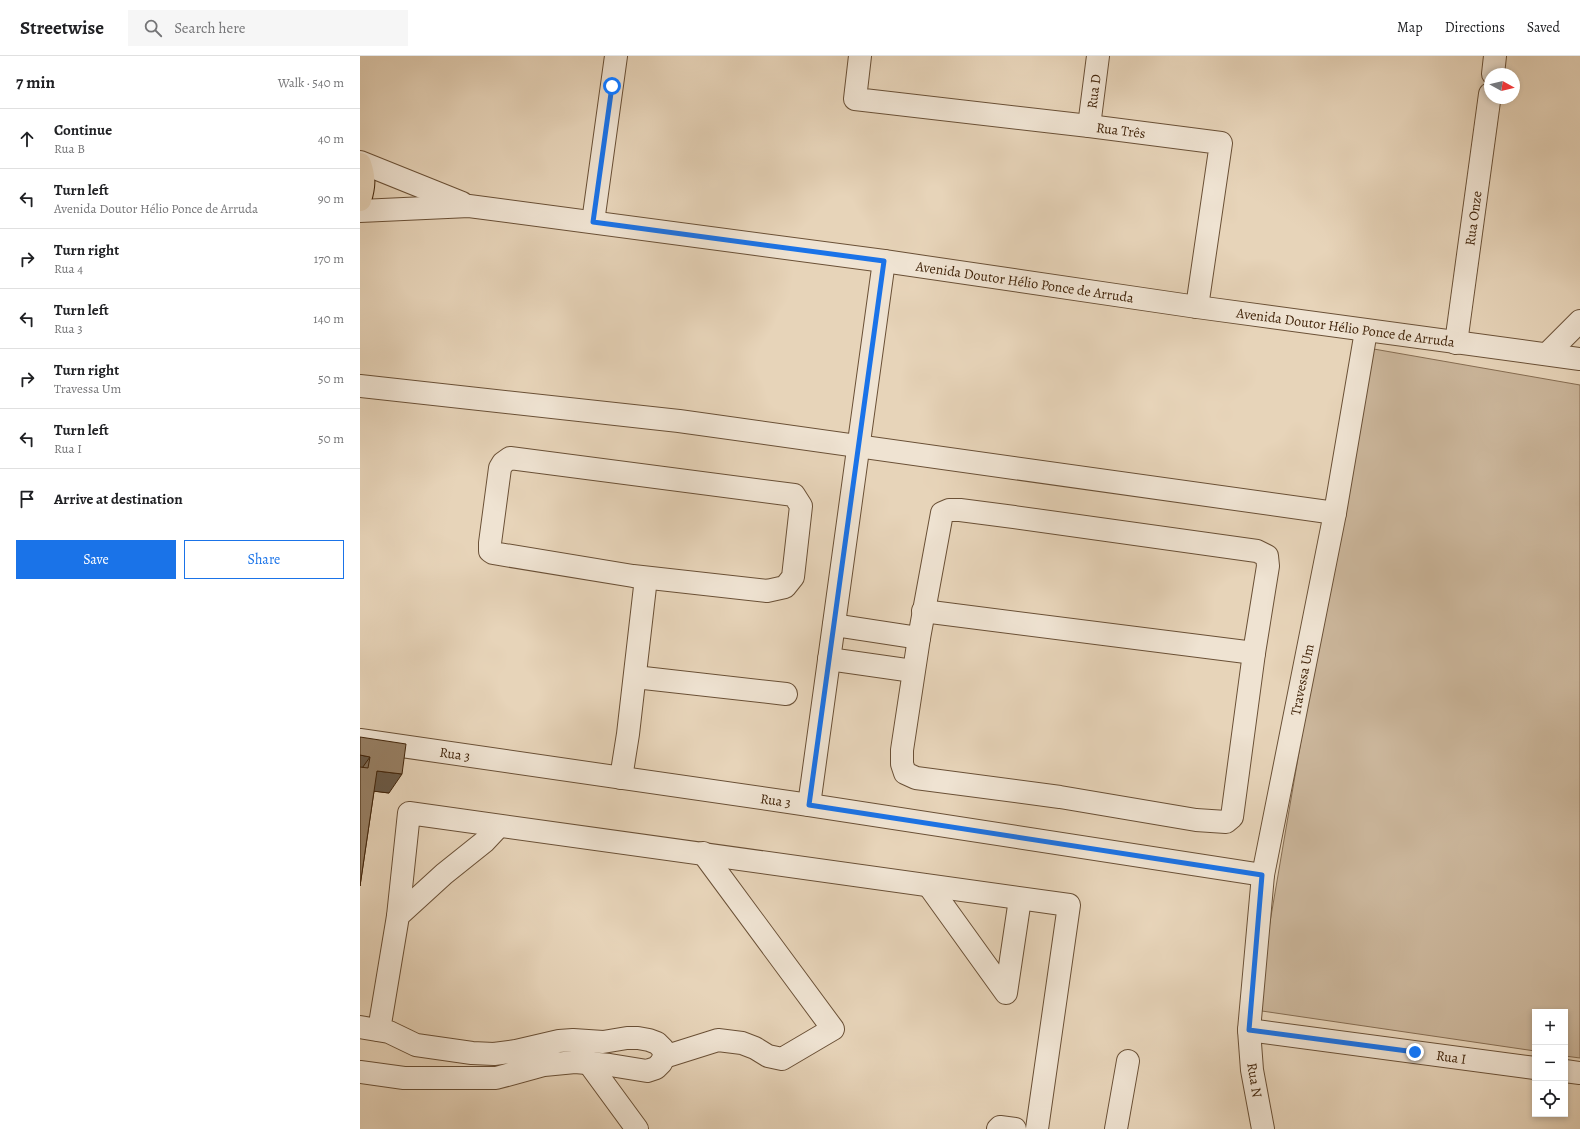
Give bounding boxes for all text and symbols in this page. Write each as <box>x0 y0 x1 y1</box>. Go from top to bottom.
search box <box>128 10 408 46</box>
text: Streetwise <box>20 15 104 41</box>
icon: search <box>142 17 164 39</box>
text: Search here <box>174 18 245 38</box>
text: Map <box>1397 18 1423 37</box>
text: Directions <box>1445 18 1505 37</box>
text: Saved <box>1527 18 1560 37</box>
north arrow <box>1484 68 1520 104</box>
text: 7 min <box>16 71 55 94</box>
street label: Rua D <box>1082 73 1106 110</box>
text: Walk · 540 m <box>278 74 344 91</box>
route start <box>603 77 621 95</box>
street label: Rua Três <box>1095 118 1147 143</box>
text: Continue <box>54 120 112 140</box>
icon: ahead <box>16 128 38 150</box>
text: 40 m <box>318 130 344 147</box>
text: Rua B <box>54 140 85 157</box>
text: Turn left <box>54 180 109 200</box>
icon: left <box>16 188 38 210</box>
text: 90 m <box>318 190 344 207</box>
street label: Rua Onze <box>1460 190 1487 247</box>
text: Avenida Doutor Hélio Ponce de Arruda <box>54 200 258 217</box>
text: Turn right <box>54 240 119 260</box>
icon: right <box>16 248 38 270</box>
text: 170 m <box>314 250 344 267</box>
street label: Avenida Doutor Hélio Ponce de Arruda <box>913 257 1135 308</box>
text: Rua 4 <box>54 260 83 277</box>
text: Turn left <box>54 300 109 320</box>
street label: Avenida Doutor Hélio Ponce de Arruda <box>1234 303 1456 352</box>
icon: left <box>16 308 38 330</box>
text: 140 m <box>313 310 344 327</box>
text: Rua 3 <box>54 320 83 337</box>
text: Turn right <box>54 360 119 380</box>
icon: right <box>16 368 38 390</box>
text: 50 m <box>318 370 344 387</box>
text: Travessa Um <box>54 380 121 397</box>
text: Turn left <box>54 420 109 440</box>
icon: left <box>16 428 38 450</box>
text: 50 m <box>318 430 344 447</box>
text: Rua I <box>54 440 82 457</box>
icon: arrive <box>16 488 38 510</box>
text: Arrive at destination <box>54 489 183 509</box>
button: Save <box>16 540 176 579</box>
button: Share <box>184 540 344 579</box>
street label: Travessa Um <box>1286 642 1319 717</box>
street label: Rua 3 <box>438 743 472 766</box>
street label: Rua 3 <box>759 789 792 812</box>
map controls <box>1532 1009 1568 1117</box>
button: + <box>1532 1009 1568 1045</box>
route end <box>1406 1043 1424 1061</box>
button: − <box>1532 1045 1568 1081</box>
street label: Rua I <box>1435 1046 1467 1069</box>
street label: Rua N <box>1242 1061 1267 1099</box>
button: locate <box>1532 1081 1568 1117</box>

